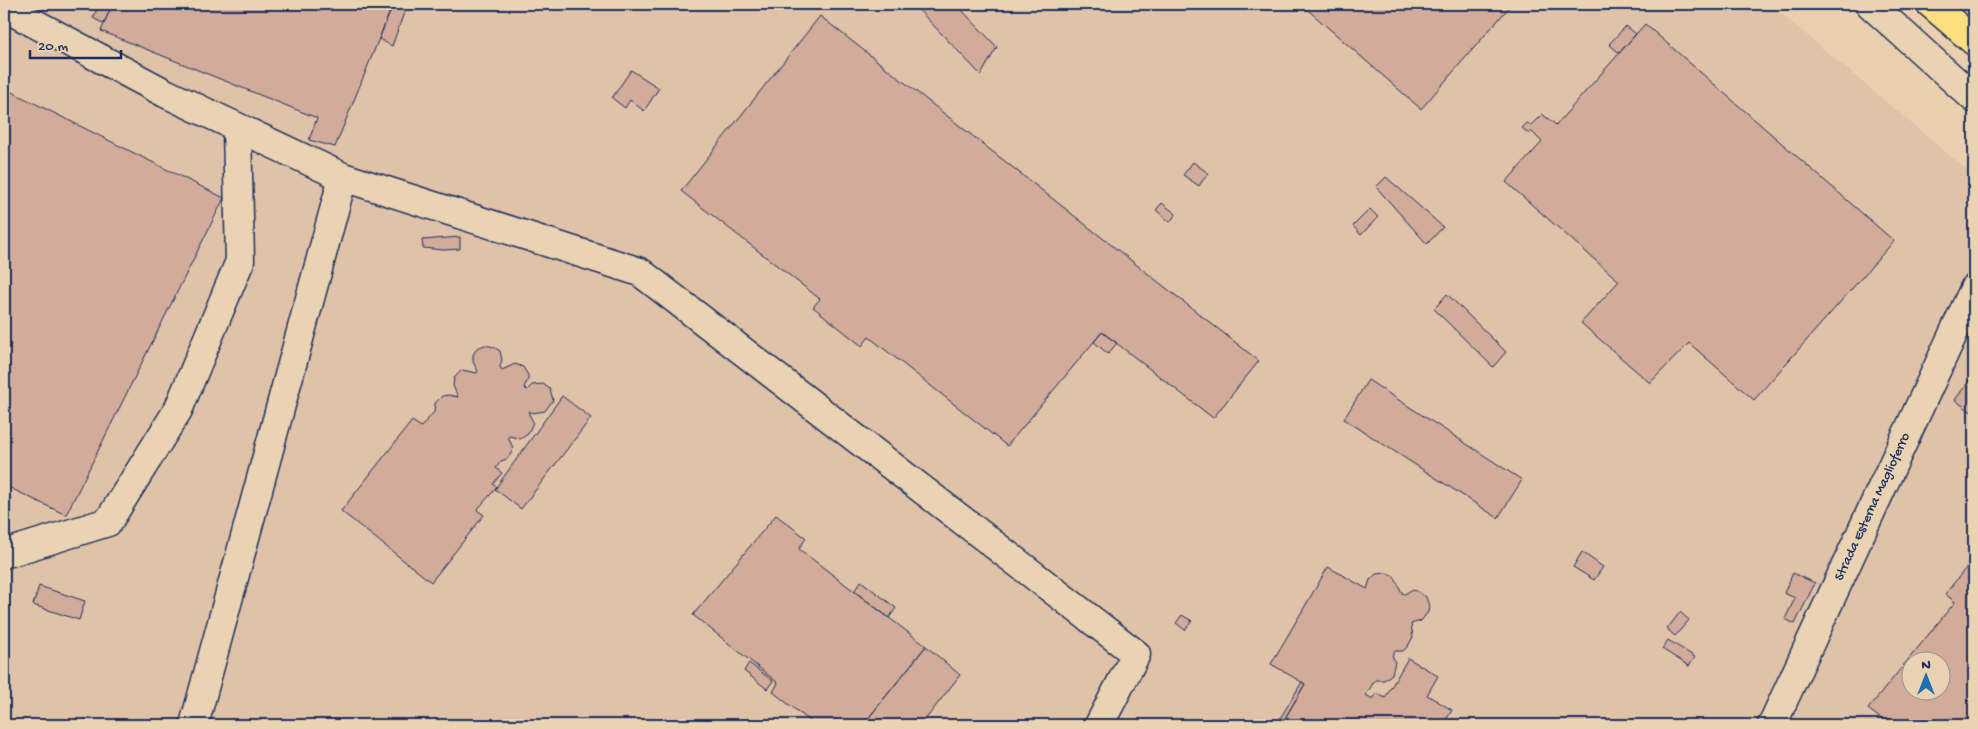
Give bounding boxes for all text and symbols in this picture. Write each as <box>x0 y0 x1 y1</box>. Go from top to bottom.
scale bar <box>30 28 121 60</box>
text: 20 m <box>38 38 68 56</box>
street label: Strada Esterna Maglioferro <box>1831 430 1915 584</box>
north arrow <box>1900 652 1950 702</box>
text: N <box>1921 657 1931 674</box>

